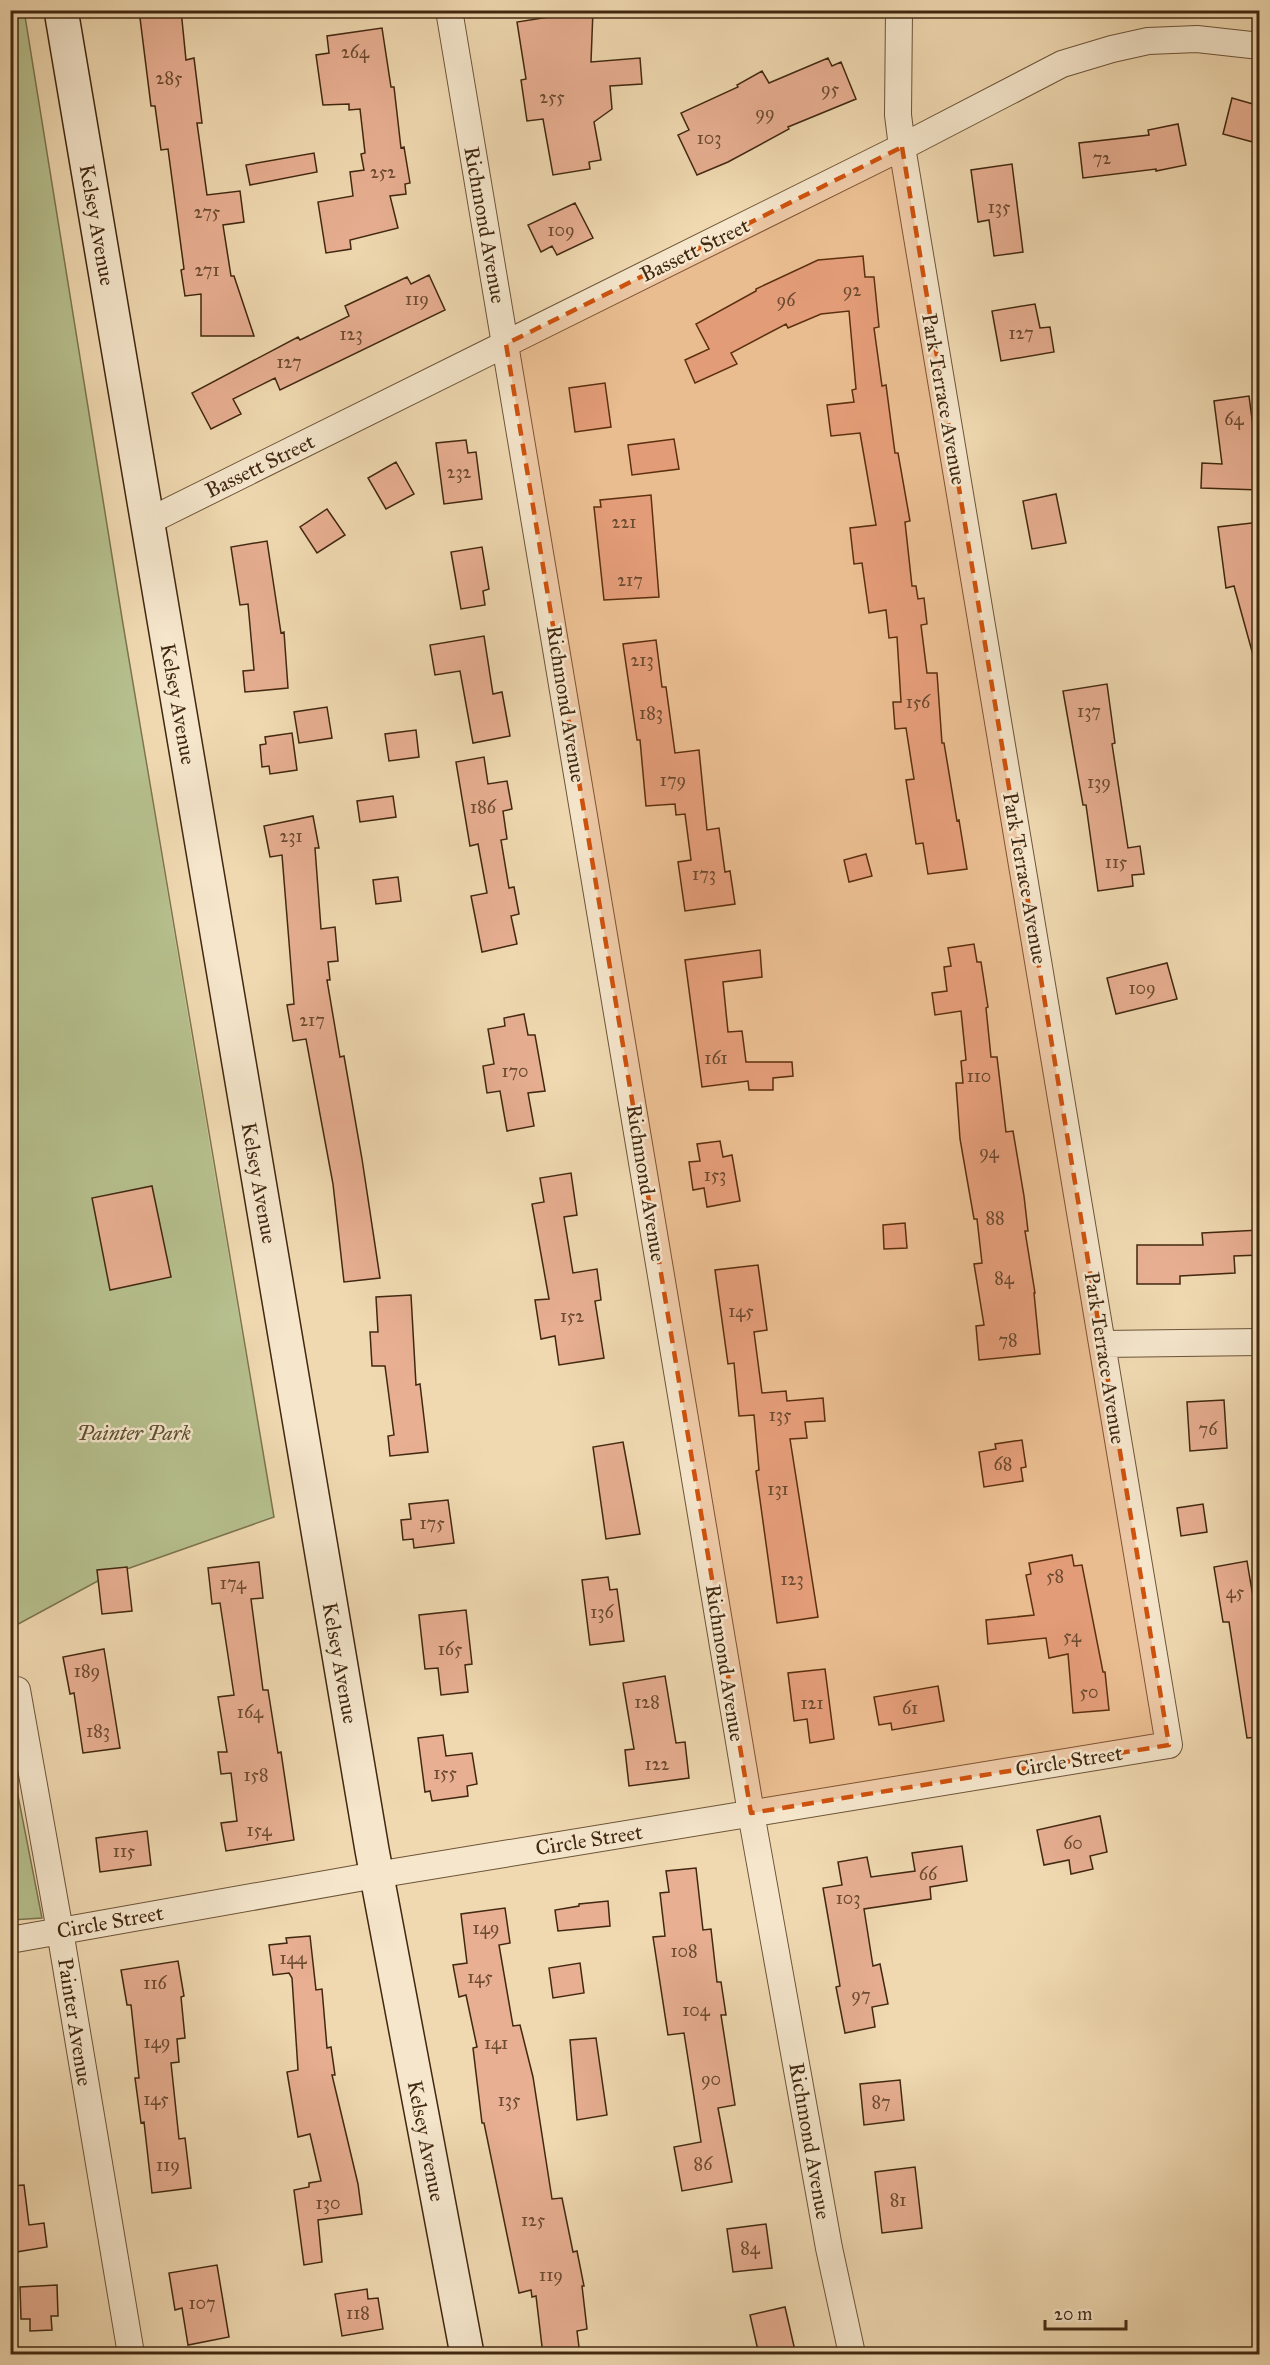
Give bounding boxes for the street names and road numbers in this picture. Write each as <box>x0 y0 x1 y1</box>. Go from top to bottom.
street label: Richmond Avenue <box>458 145 512 306</box>
street label: Kelsey Avenue <box>74 162 121 288</box>
street label: Bassett Street <box>636 212 754 288</box>
street label: Park Terrace Avenue <box>916 311 972 487</box>
street label: Bassett Street <box>201 428 319 504</box>
street label: Richmond Avenue <box>541 624 591 785</box>
street label: Kelsey Avenue <box>155 641 202 767</box>
street label: Park Terrace Avenue <box>997 790 1053 966</box>
street label: Richmond Avenue <box>621 1103 671 1264</box>
street label: Kelsey Avenue <box>236 1120 283 1246</box>
street label: Park Terrace Avenue <box>1079 1270 1131 1446</box>
street label: Richmond Avenue <box>700 1583 750 1744</box>
street label: Kelsey Avenue <box>317 1600 364 1726</box>
street label: Circle Street <box>1014 1740 1125 1782</box>
street label: Circle Street <box>534 1819 645 1861</box>
street label: Circle Street <box>55 1900 166 1944</box>
street label: Painter Avenue <box>52 1956 98 2088</box>
street label: Richmond Avenue <box>783 2061 837 2222</box>
street label: Kelsey Avenue <box>402 2078 451 2204</box>

